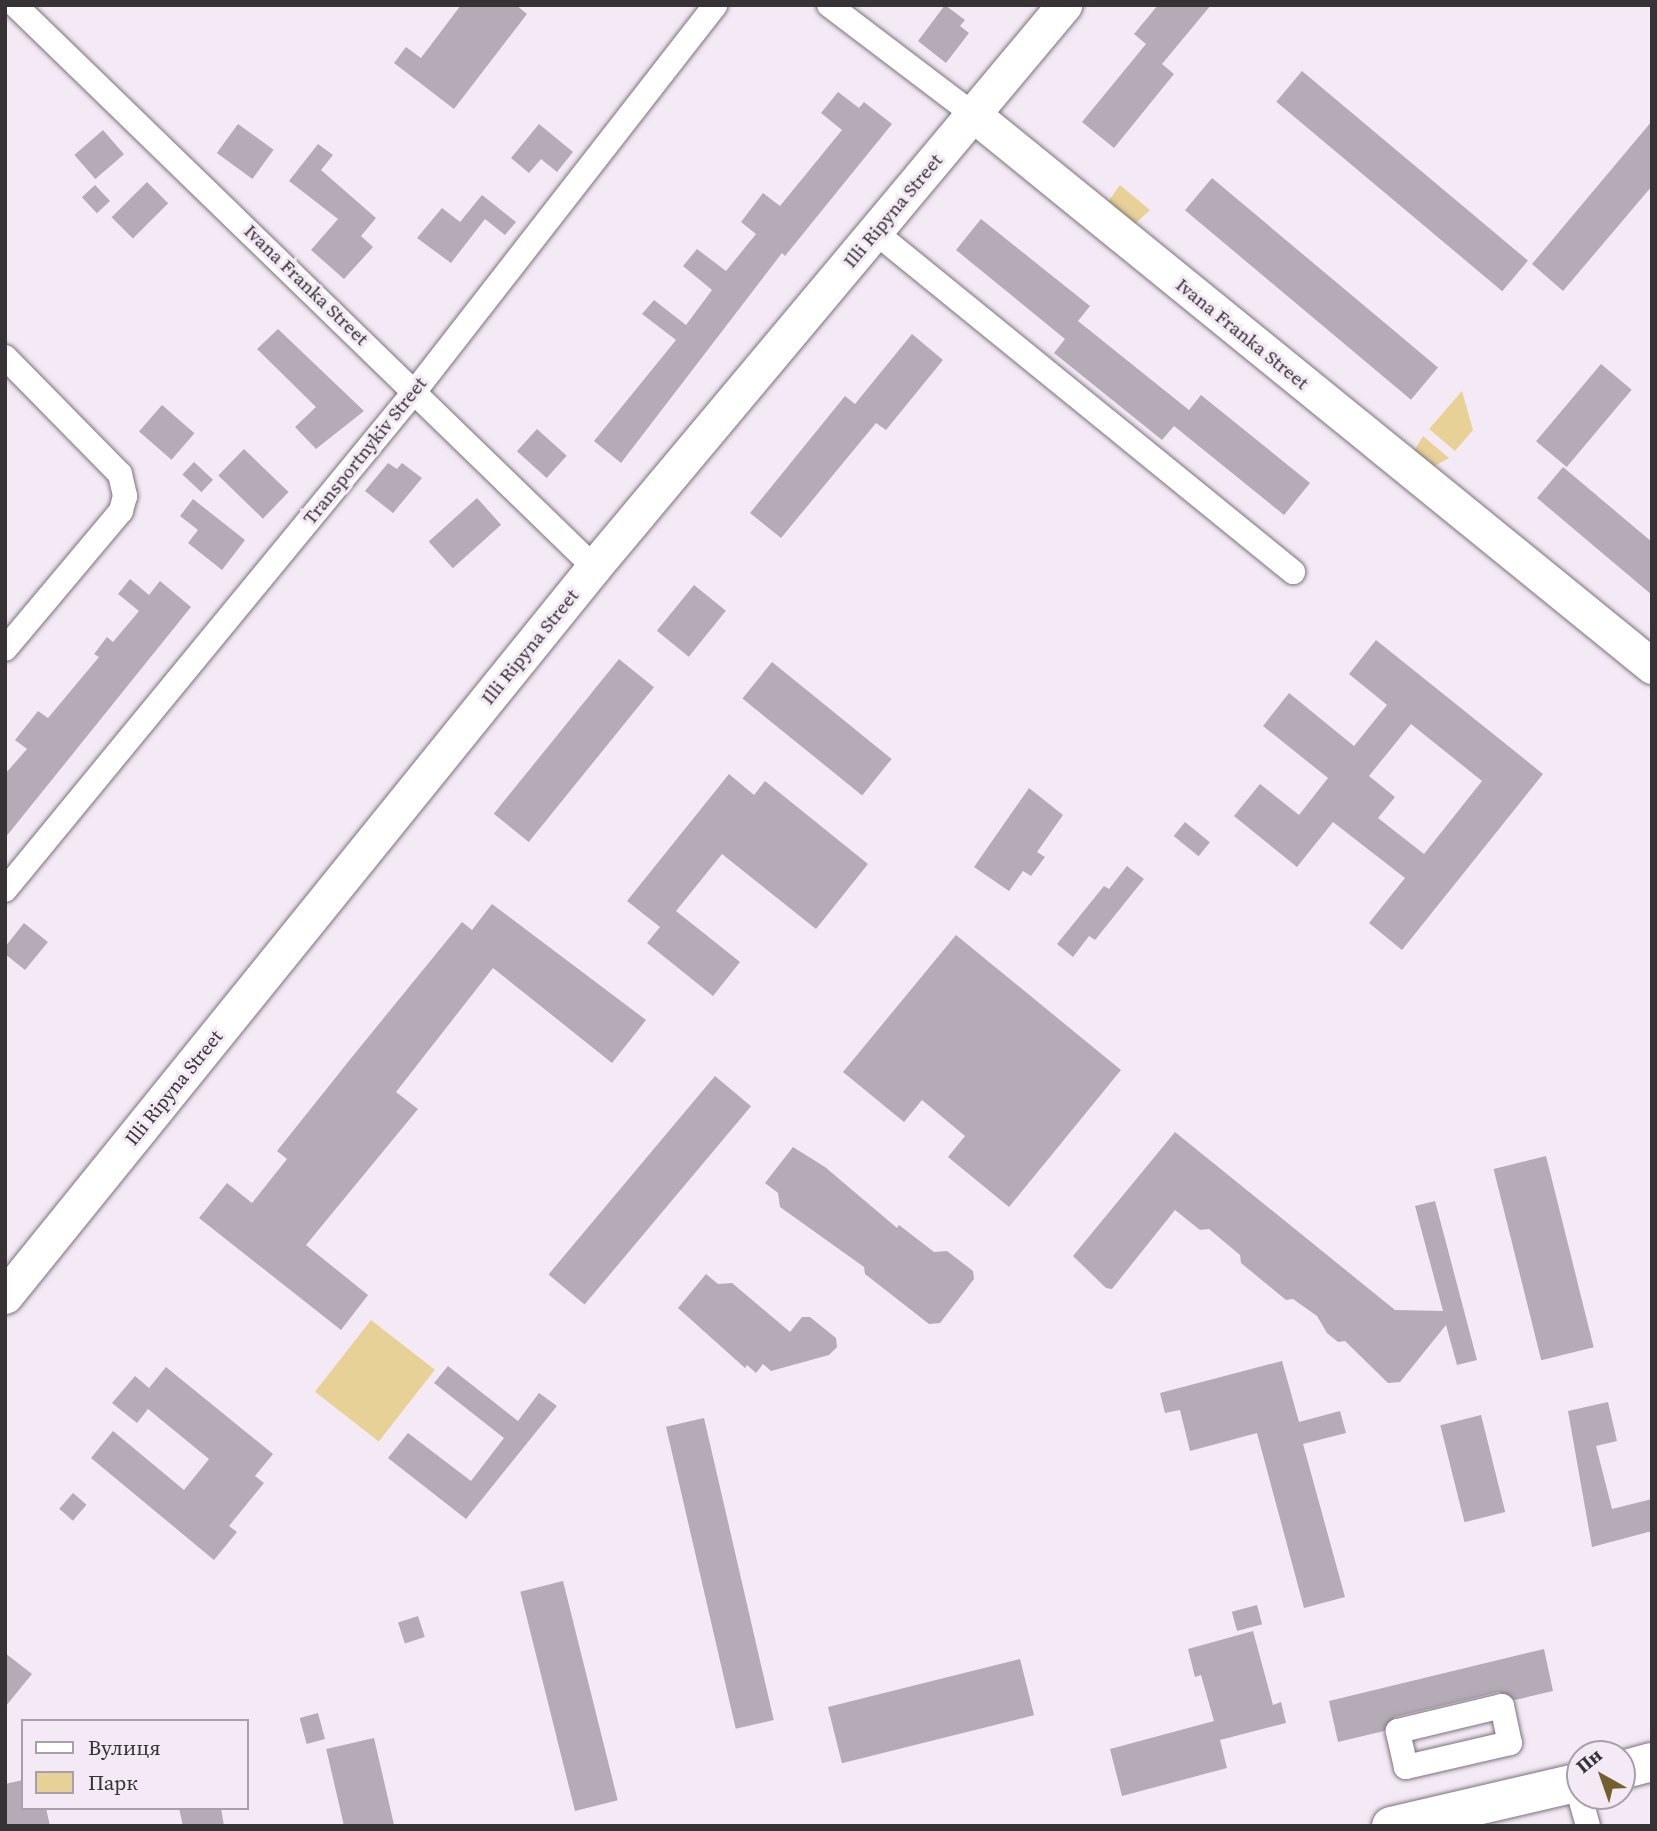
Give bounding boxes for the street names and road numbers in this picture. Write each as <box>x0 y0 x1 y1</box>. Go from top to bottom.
street label: Illi Ripyna Street <box>839 149 947 273</box>
street label: Ivana Franka Street <box>239 220 373 350</box>
street label: Ivana Franka Street <box>1171 274 1313 394</box>
street label: Transportnykiv Street <box>299 373 431 529</box>
street label: Illi Ripyna Street <box>477 585 583 709</box>
street label: Illi Ripyna Street <box>121 1026 227 1150</box>

